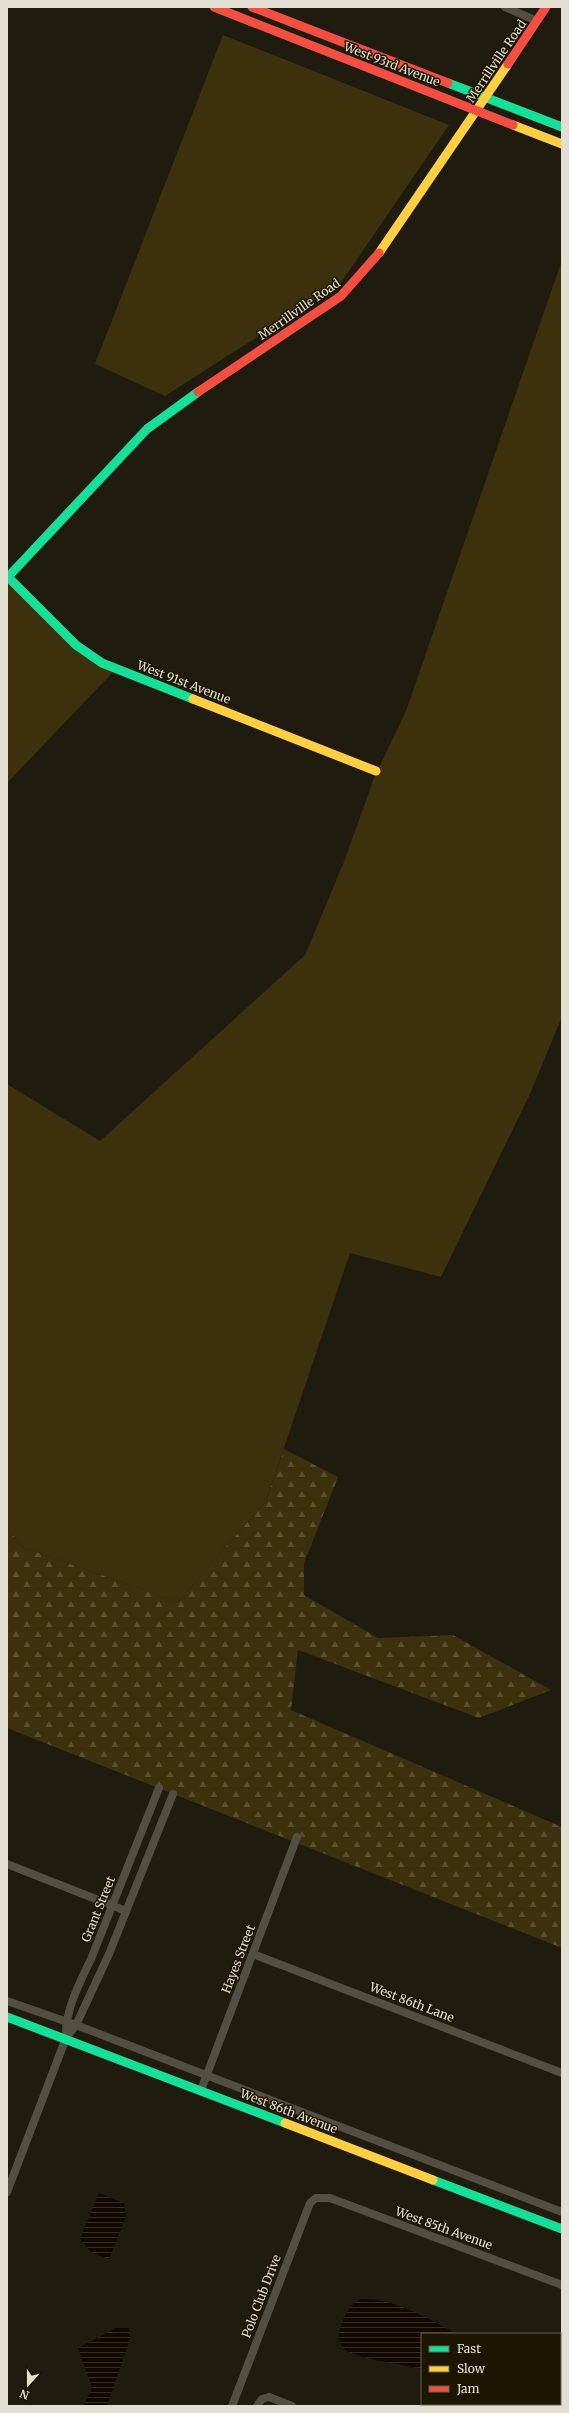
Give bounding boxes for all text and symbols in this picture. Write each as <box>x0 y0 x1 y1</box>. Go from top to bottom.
street label: Merrillville Road <box>463 17 529 105</box>
street label: West 93rd Avenue <box>341 38 442 89</box>
street label: Merrillville Road <box>255 275 343 343</box>
street label: West 91st Avenue <box>134 657 233 707</box>
street label: Grant Street <box>78 1874 118 1944</box>
street label: Hayes Street <box>218 1922 258 1995</box>
street label: West 86th Lane <box>367 1979 456 2025</box>
street label: West 86th Avenue <box>237 2085 340 2136</box>
street label: West 85th Avenue <box>393 2203 494 2252</box>
street label: Polo Club Drive <box>238 2252 284 2340</box>
legend <box>421 2333 561 2405</box>
text: Fast <box>457 2341 481 2356</box>
text: Slow <box>457 2361 486 2376</box>
north arrow <box>8 2365 48 2405</box>
text: Jam <box>456 2381 480 2396</box>
text: N <box>18 2386 31 2402</box>

